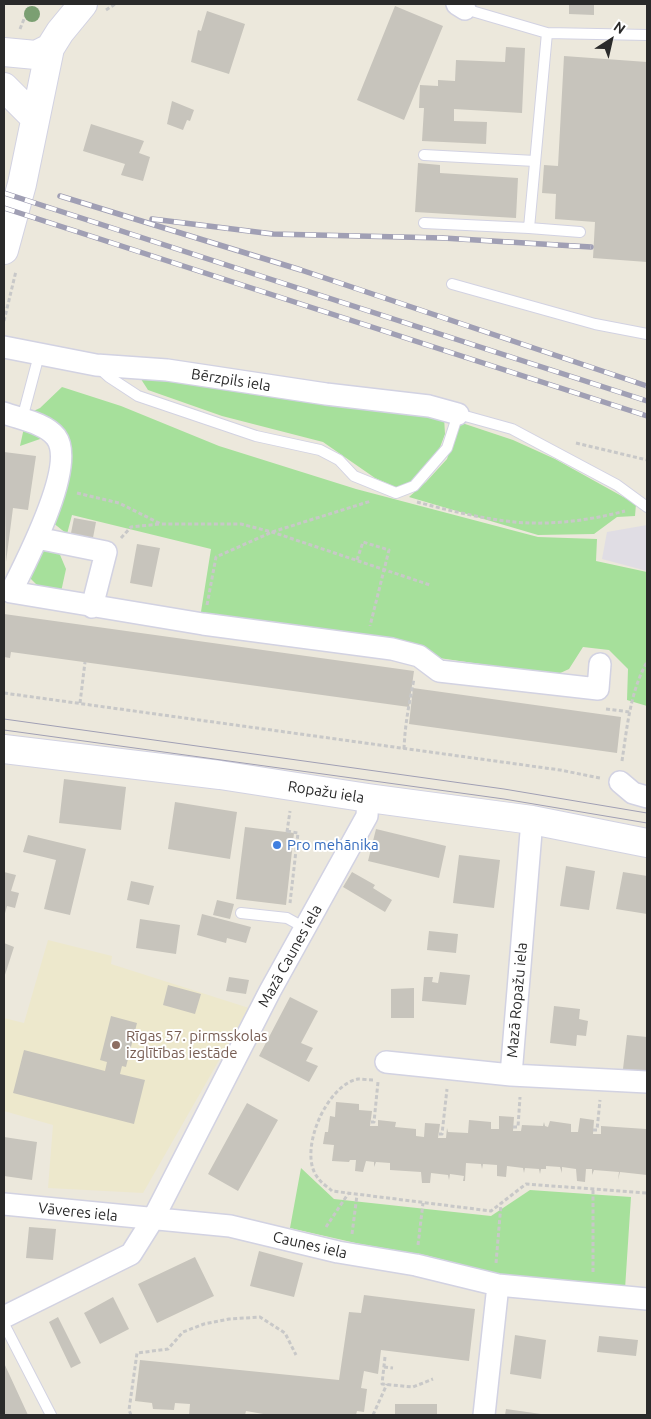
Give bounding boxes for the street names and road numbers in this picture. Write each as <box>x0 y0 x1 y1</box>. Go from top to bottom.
street label: Bērzpils iela <box>190 365 272 395</box>
street label: Ropažu iela <box>287 777 365 807</box>
street label: Mazā Caunes iela <box>254 902 326 1010</box>
street label: Mazā Ropažu iela <box>503 942 531 1058</box>
street label: Vāveres iela <box>37 1199 119 1225</box>
street label: Caunes iela <box>271 1228 349 1262</box>

